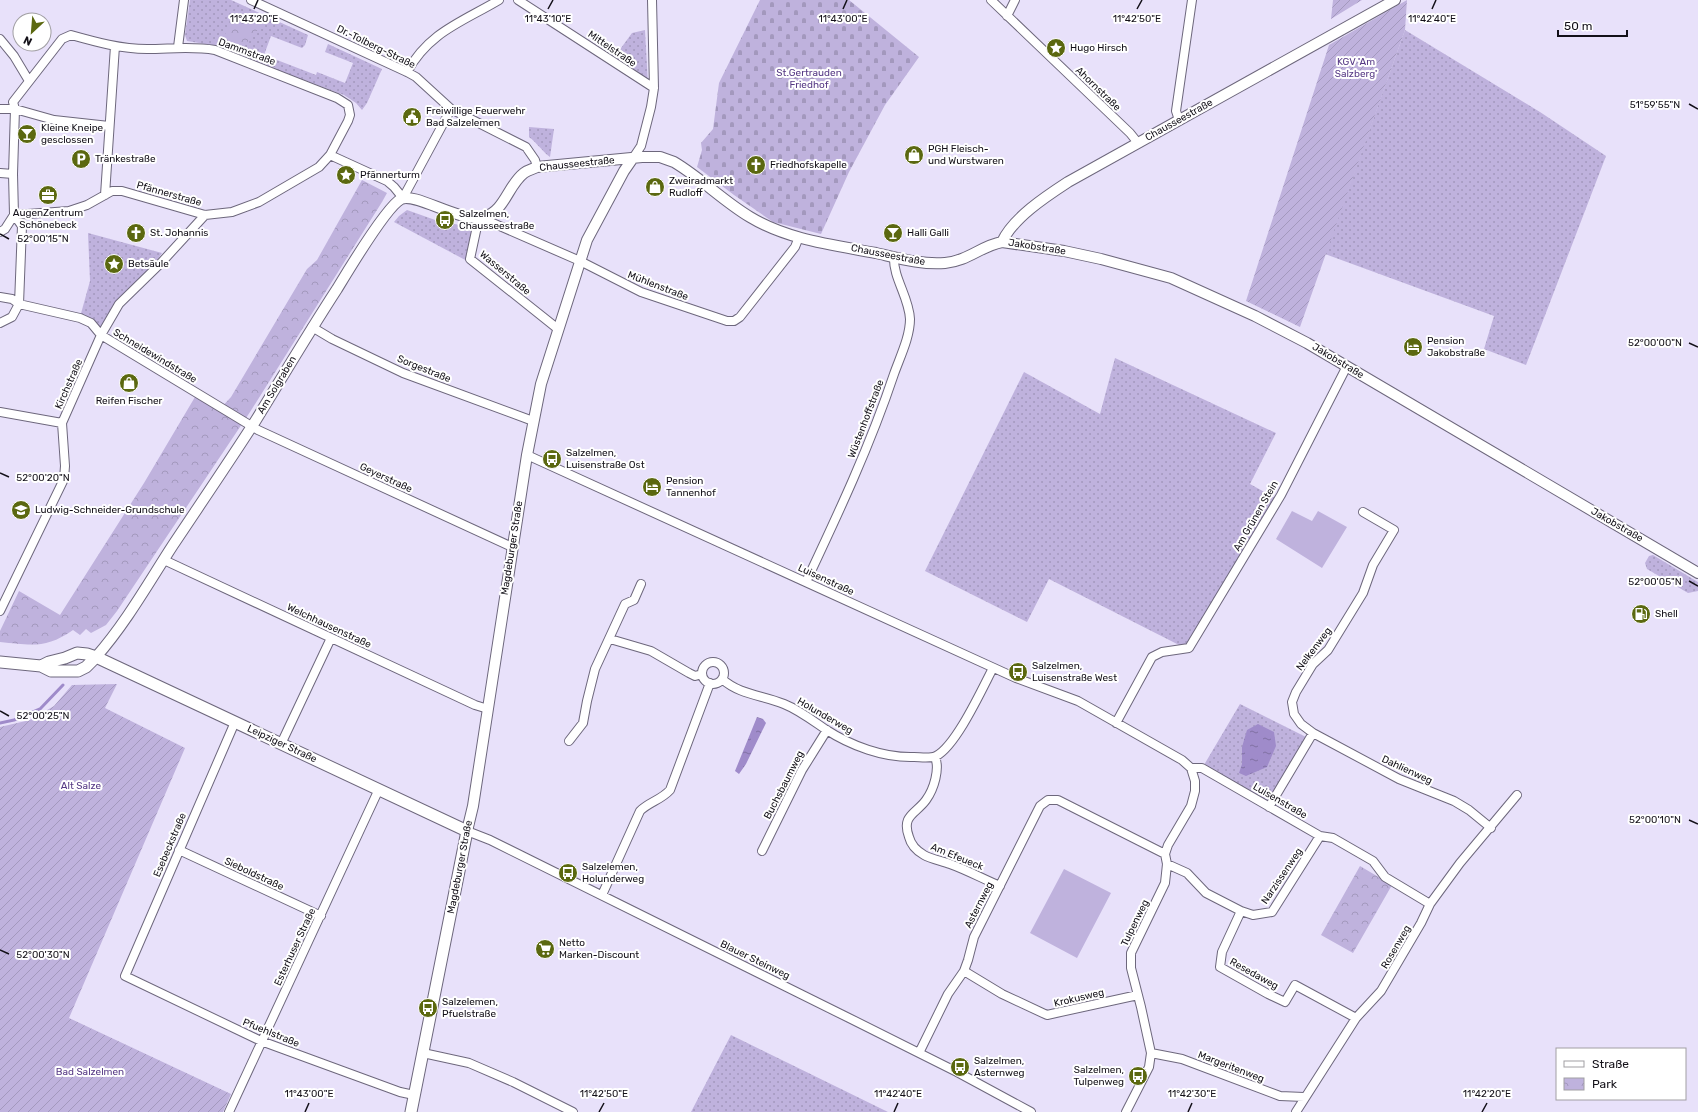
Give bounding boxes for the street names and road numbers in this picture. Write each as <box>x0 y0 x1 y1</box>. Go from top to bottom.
street label: Dr.-Tolberg-Straße <box>335 23 418 71</box>
street label: Mittelstraße <box>585 28 639 70</box>
street label: Dammstraße <box>217 36 278 68</box>
street label: Ahornstraße <box>1073 64 1123 114</box>
street label: Chausseestraße <box>1143 96 1215 144</box>
street label: Chausseestraße <box>539 154 616 174</box>
street label: Pfännerstraße <box>135 179 203 209</box>
street label: Jakobstraße <box>1007 237 1067 258</box>
street label: Chausseestraße <box>850 242 927 268</box>
street label: Wasserstraße <box>477 248 533 298</box>
street label: Mühlenstraße <box>626 269 690 303</box>
street label: Schneidewindstraße <box>111 326 199 386</box>
street label: Jakobstraße <box>1310 341 1366 381</box>
street label: Sorgestraße <box>395 353 453 385</box>
street label: Am Solgraben <box>255 354 299 416</box>
street label: Kirchstraße <box>53 357 86 411</box>
street label: Wüstenhoffstraße <box>846 378 887 460</box>
street label: Geyerstraße <box>358 461 415 496</box>
street label: Am Grünen Stein <box>1231 479 1281 553</box>
street label: Magdeburger Straße <box>499 500 525 596</box>
street label: Jakobstraße <box>1589 505 1646 545</box>
street label: Luisenstraße <box>796 562 856 598</box>
street label: Welchhausenstraße <box>285 601 373 651</box>
street label: Nelkenweg <box>1294 625 1334 673</box>
street label: Holunderweg <box>795 695 855 737</box>
street label: Leipziger Straße <box>245 723 319 766</box>
street label: Buchsbaumweg <box>762 749 806 821</box>
street label: Dahlienweg <box>1380 753 1434 787</box>
street label: Luisenstraße <box>1251 781 1309 821</box>
street label: Esebeckstraße <box>151 811 189 879</box>
street label: Magdeburger Straße <box>445 819 475 915</box>
street label: Am Efeueck <box>929 841 986 873</box>
street label: Narzissenweg <box>1259 846 1305 906</box>
street label: Sieboldstraße <box>222 855 286 893</box>
street label: Asternweg <box>962 880 996 930</box>
street label: Tulpenweg <box>1119 898 1151 948</box>
street label: Esterhuser Straße <box>272 906 318 988</box>
street label: Rosenweg <box>1379 923 1413 971</box>
street label: Blauer Steinweg <box>718 938 792 982</box>
street label: Resedaweg <box>1228 956 1280 992</box>
street label: Krokusweg <box>1053 986 1105 1010</box>
street label: Pfuehlstraße <box>241 1016 301 1050</box>
street label: Margeritenweg <box>1196 1049 1266 1085</box>

